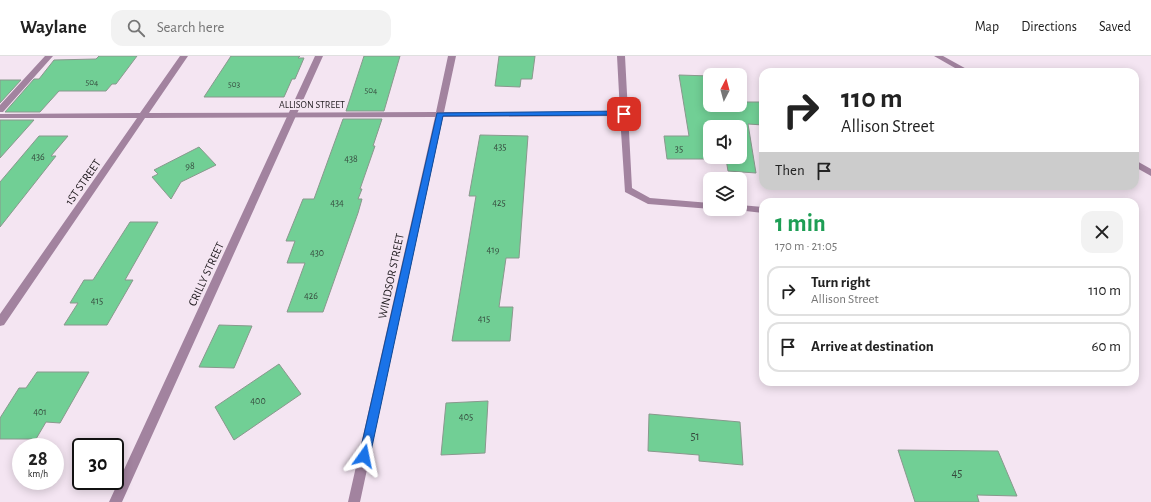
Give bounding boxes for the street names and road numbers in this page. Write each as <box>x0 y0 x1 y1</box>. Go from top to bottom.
street label: ALLISON STREET <box>279 100 345 110</box>
street label: 1ST STREET <box>63 157 103 207</box>
street label: WINDSOR STREET <box>376 232 406 320</box>
street label: CRILLY STREET <box>186 240 226 308</box>

